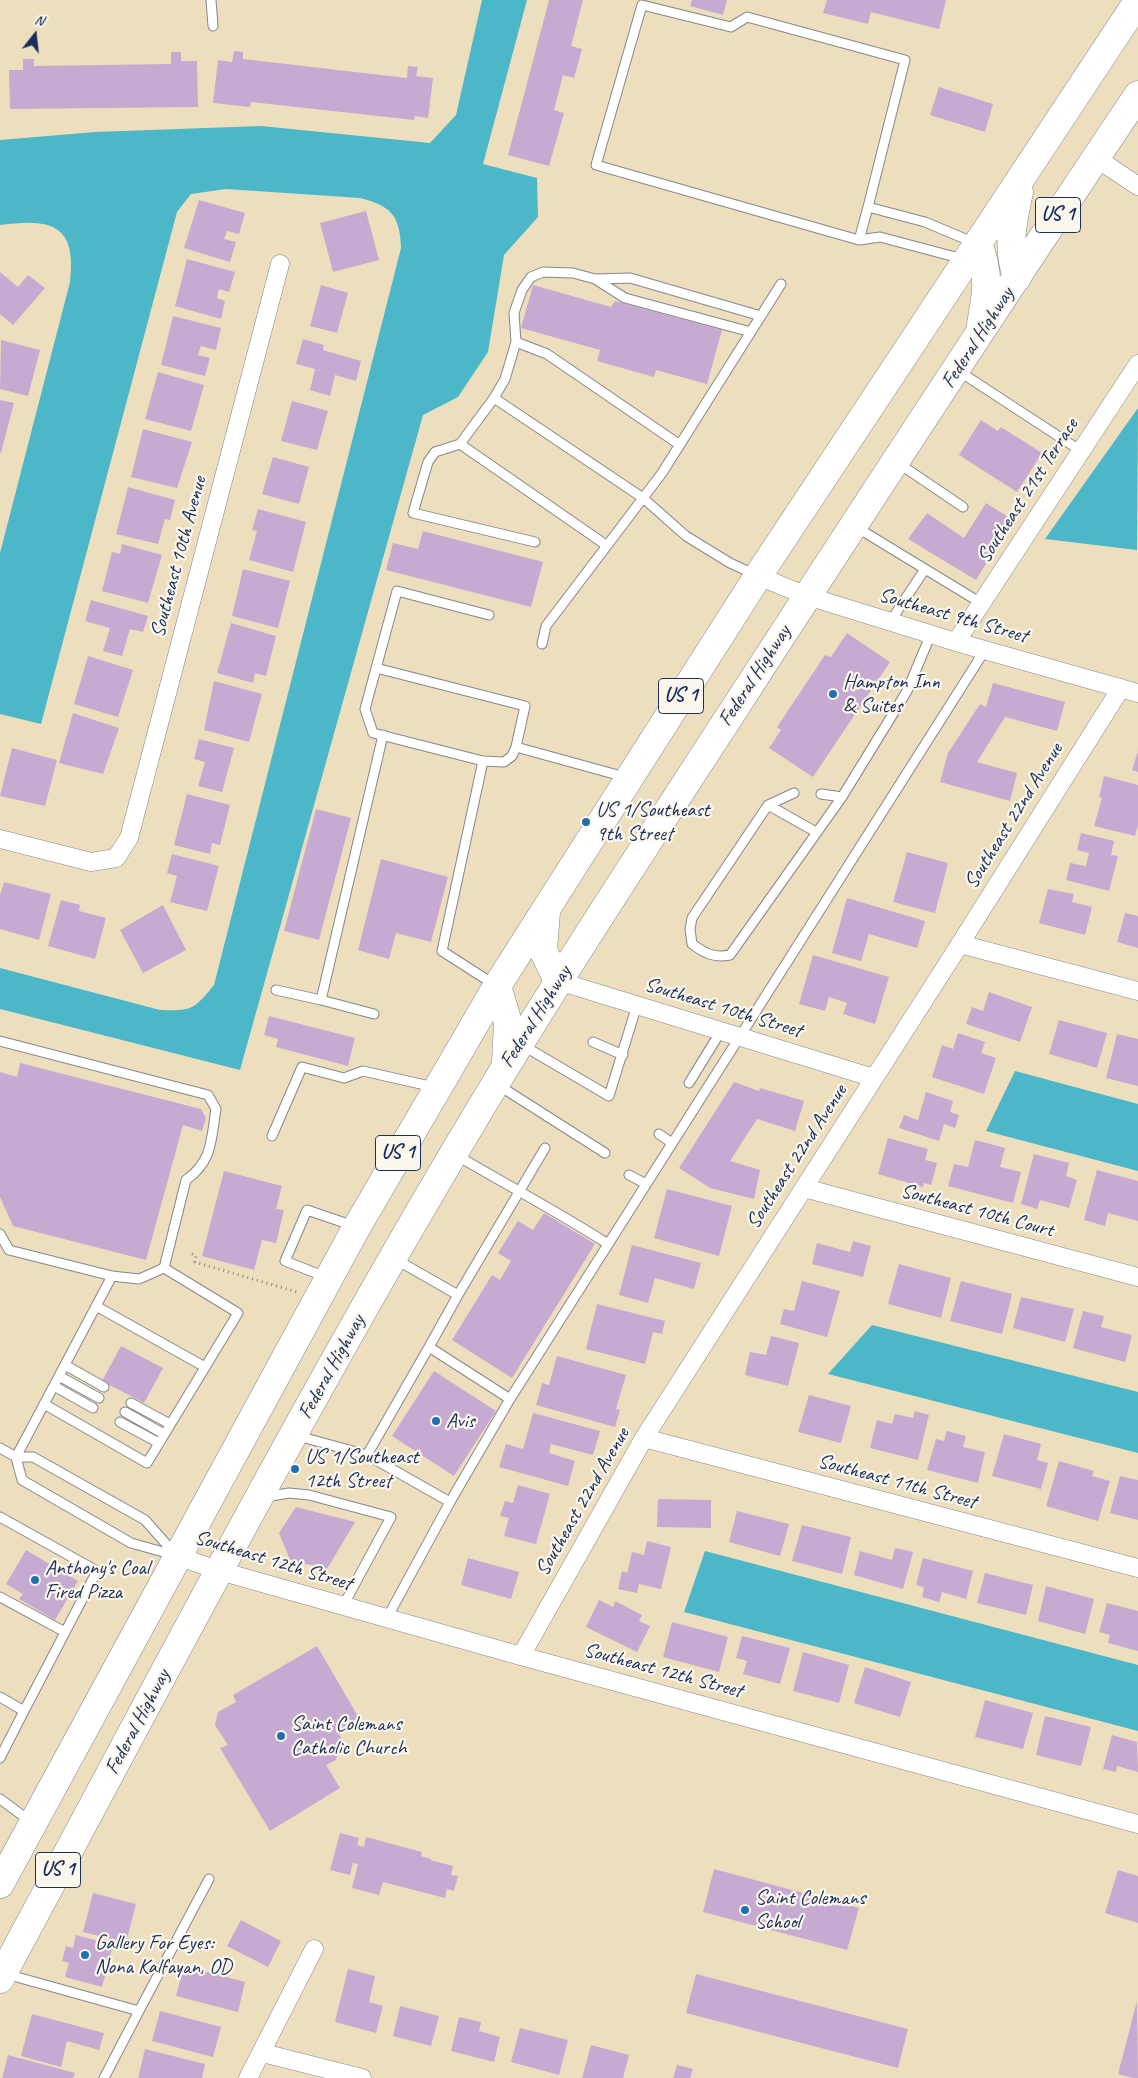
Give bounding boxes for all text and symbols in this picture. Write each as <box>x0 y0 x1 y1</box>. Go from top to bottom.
north arrow <box>10 10 60 60</box>
text: N <box>33 11 46 29</box>
road number: US 1 <box>1036 198 1080 232</box>
street label: Federal Highway <box>936 283 1020 393</box>
street label: Southeast 21st Terrace <box>972 414 1084 568</box>
street label: Southeast 10th Avenue <box>145 474 213 640</box>
street label: Southeast 9th Street <box>876 583 1030 649</box>
street label: Federal Highway <box>713 621 797 731</box>
place label: Hampton Inn & Suites <box>843 669 940 719</box>
road number: US 1 <box>658 678 704 714</box>
marker: Hampton Inn & Suites <box>827 688 839 700</box>
street label: Southeast 22nd Avenue <box>959 739 1069 893</box>
place label: US 1/Southeast 9th Street <box>596 797 710 847</box>
marker: US 1/Southeast 9th Street <box>580 816 592 828</box>
street label: Federal Highway <box>495 961 577 1073</box>
street label: Southeast 10th Street <box>641 972 805 1044</box>
street label: Southeast 22nd Avenue <box>741 1080 853 1234</box>
road number: US 1 <box>376 1136 420 1170</box>
street label: Southeast 10th Court <box>898 1179 1056 1243</box>
street label: Federal Highway <box>293 1310 371 1424</box>
place label: Avis <box>446 1408 475 1434</box>
marker: Avis <box>430 1415 442 1427</box>
street label: Southeast 22nd Avenue <box>530 1423 636 1581</box>
place label: US 1/Southeast 12th Street <box>305 1444 419 1494</box>
street label: Southeast 11th Street <box>815 1449 979 1515</box>
marker: US 1/Southeast 12th Street <box>289 1463 301 1475</box>
street label: Southeast 12th Street <box>191 1525 355 1597</box>
place label: Anthony's Coal Fired Pizza <box>45 1555 149 1605</box>
marker: Anthony's Coal Fired Pizza <box>29 1574 41 1586</box>
street label: Southeast 12th Street <box>581 1638 745 1704</box>
street label: Federal Highway <box>100 1665 176 1779</box>
place label: Saint Colemans Catholic Church <box>291 1711 407 1761</box>
marker: Saint Colemans Catholic Church <box>275 1730 287 1742</box>
road number: US 1 <box>36 1852 80 1888</box>
place label: Saint Colemans School <box>755 1885 865 1935</box>
marker: Saint Colemans School <box>739 1904 751 1916</box>
place label: Gallery For Eyes: Nona Kalfayan, OD <box>95 1930 232 1980</box>
marker: Gallery For Eyes: Nona Kalfayan, OD <box>79 1949 91 1961</box>

